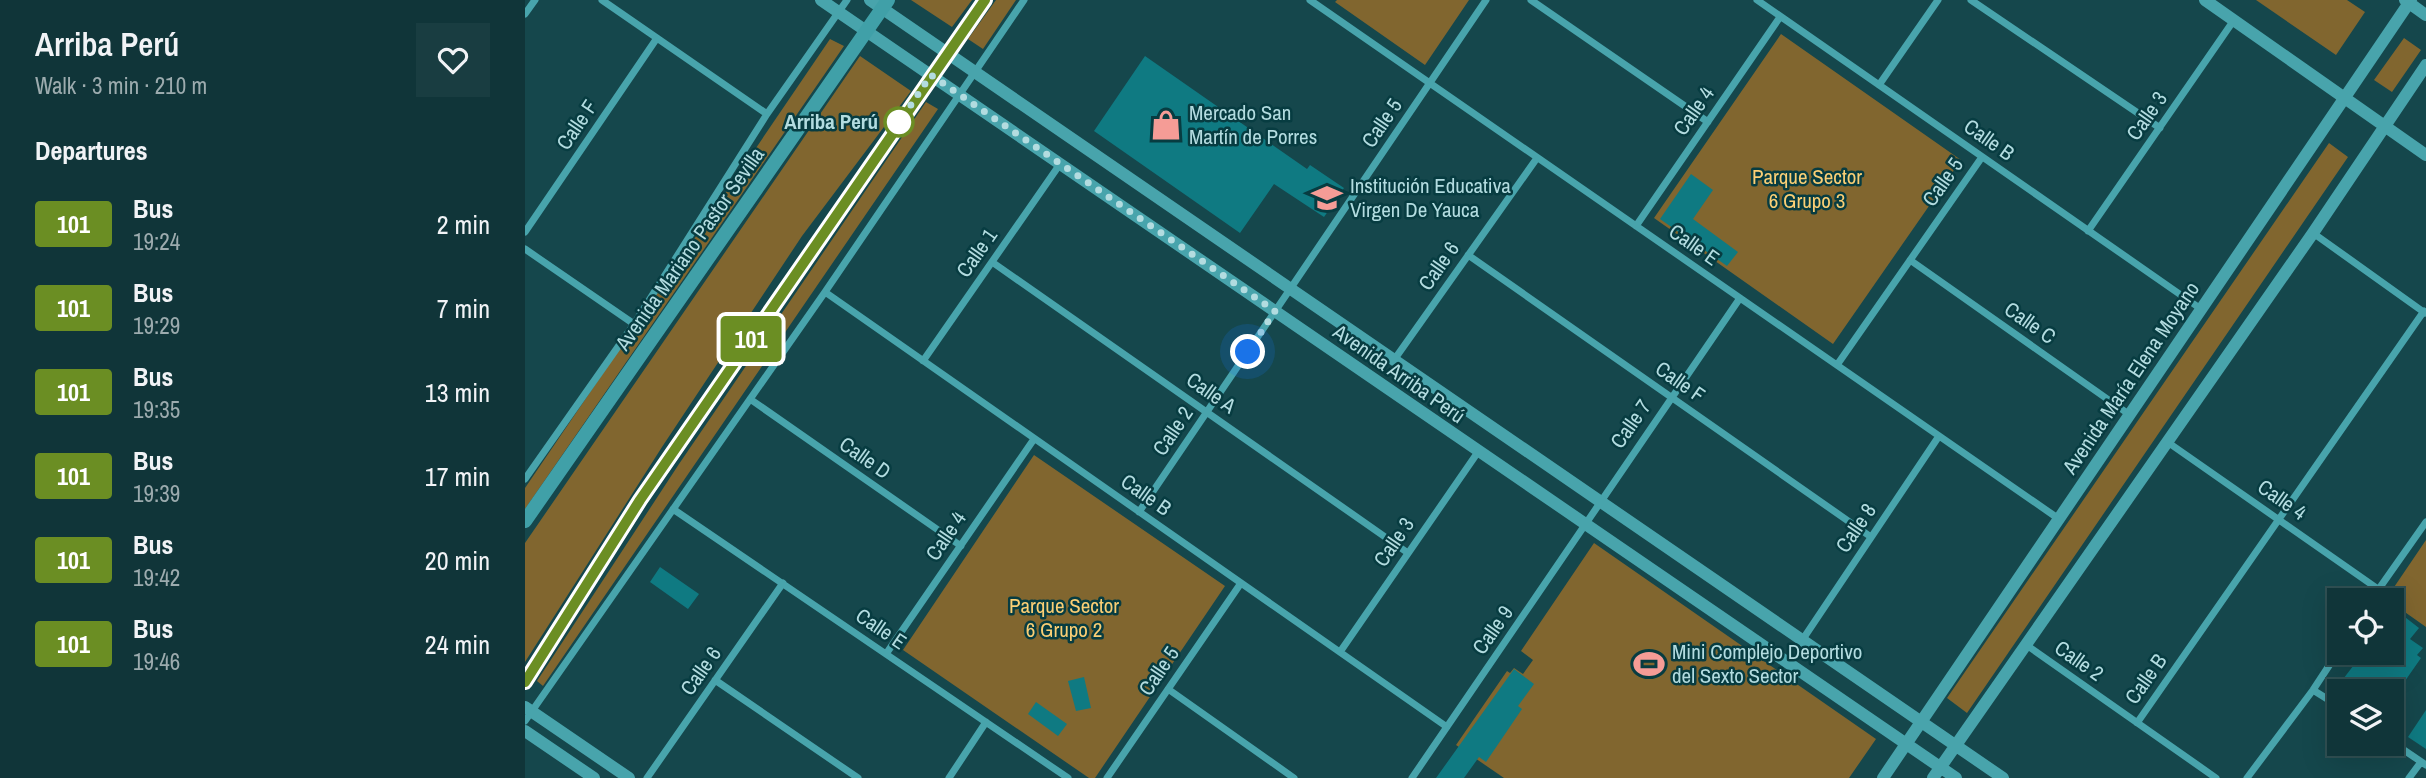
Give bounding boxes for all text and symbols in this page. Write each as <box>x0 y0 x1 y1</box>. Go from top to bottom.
text: Arriba Perú <box>35 22 179 66</box>
button: heart <box>416 23 490 97</box>
text: Walk · 3 min · 210 m <box>35 70 207 101</box>
street label: Calle 4 <box>1666 80 1721 141</box>
street label: Calle 3 <box>2119 85 2174 146</box>
street label: Calle 5 <box>1355 92 1409 153</box>
street label: Calle F <box>549 94 604 155</box>
place label: Mercado San Martín de Porres <box>1189 98 1317 151</box>
place label: Arriba Perú <box>784 107 878 136</box>
marker: Arriba Perú <box>884 107 914 137</box>
shop icon: Mercado San Martín de Porres <box>1149 108 1183 142</box>
street label: Calle B <box>1958 112 2020 167</box>
text: Departures <box>35 133 148 168</box>
street label: Avenida Mariano Pastor Sevilla <box>608 141 771 357</box>
street label: Calle 5 <box>1915 151 1970 212</box>
park label: Parque Sector 6 Grupo 3 <box>1752 162 1862 215</box>
place label: Institución Educativa Virgen De Yauca <box>1350 171 1511 224</box>
school or university icon: Institución Educativa Virgen De Yauca <box>1310 181 1344 215</box>
text: Bus <box>133 191 173 226</box>
text: 2 min <box>437 207 490 242</box>
text: 101 <box>57 208 90 240</box>
street label: Calle E <box>1663 217 1725 272</box>
street label: Calle 1 <box>949 222 1004 283</box>
text: 19:24 <box>133 226 180 257</box>
street label: Calle 6 <box>1411 235 1466 296</box>
text: Bus <box>133 275 173 310</box>
street label: Avenida María Elena Moyano <box>2055 276 2206 481</box>
text: 7 min <box>437 291 490 326</box>
text: 101 <box>57 292 90 324</box>
street label: Calle C <box>1999 295 2062 351</box>
text: 19:29 <box>133 310 180 341</box>
line badge: 101 <box>711 316 791 362</box>
street label: Avenida Arriba Perú <box>1327 317 1471 430</box>
text: 101 <box>735 323 767 355</box>
your location <box>1230 334 1265 369</box>
street label: Calle F <box>1650 354 1711 409</box>
text: Bus <box>133 359 173 394</box>
street label: Calle A <box>1181 365 1242 420</box>
text: 13 min <box>425 375 490 410</box>
text: 101 <box>57 376 90 408</box>
street label: Calle 7 <box>1603 393 1658 454</box>
text: 19:35 <box>133 394 180 425</box>
street label: Calle 2 <box>1146 400 1200 461</box>
street label: Calle D <box>834 430 897 486</box>
text: Bus <box>133 443 173 478</box>
text: 17 min <box>425 459 490 494</box>
text: 101 <box>57 460 90 492</box>
street label: Calle B <box>1115 467 1177 522</box>
street label: Calle 4 <box>2252 472 2313 527</box>
text: 19:39 <box>133 478 180 509</box>
street label: Calle 8 <box>1829 497 1883 558</box>
street label: Calle 4 <box>919 505 973 566</box>
street label: Calle 3 <box>1367 511 1421 572</box>
text: Bus <box>133 527 173 562</box>
text: 20 min <box>425 543 490 578</box>
text: 101 <box>57 544 90 576</box>
text: 19:42 <box>133 562 180 593</box>
map controls <box>2327 588 2404 756</box>
button: locate <box>2327 588 2404 665</box>
park label: Parque Sector 6 Grupo 2 <box>1009 591 1119 644</box>
street label: Calle 9 <box>1465 599 1520 660</box>
street label: Calle E <box>850 601 912 656</box>
text: Bus <box>133 611 173 646</box>
text: 24 min <box>425 627 490 662</box>
text: 101 <box>57 628 90 660</box>
street label: Calle 2 <box>2049 633 2110 688</box>
place label: Mini Complejo Deportivo del Sexto Sector <box>1672 637 1862 690</box>
street label: Calle 6 <box>673 640 728 701</box>
street label: Calle 5 <box>1132 640 1186 701</box>
text: 19:46 <box>133 646 180 677</box>
sports icon: Mini Complejo Deportivo del Sexto Sector <box>1632 647 1666 681</box>
street label: Calle B <box>2118 648 2173 710</box>
button: layers <box>2327 679 2404 756</box>

